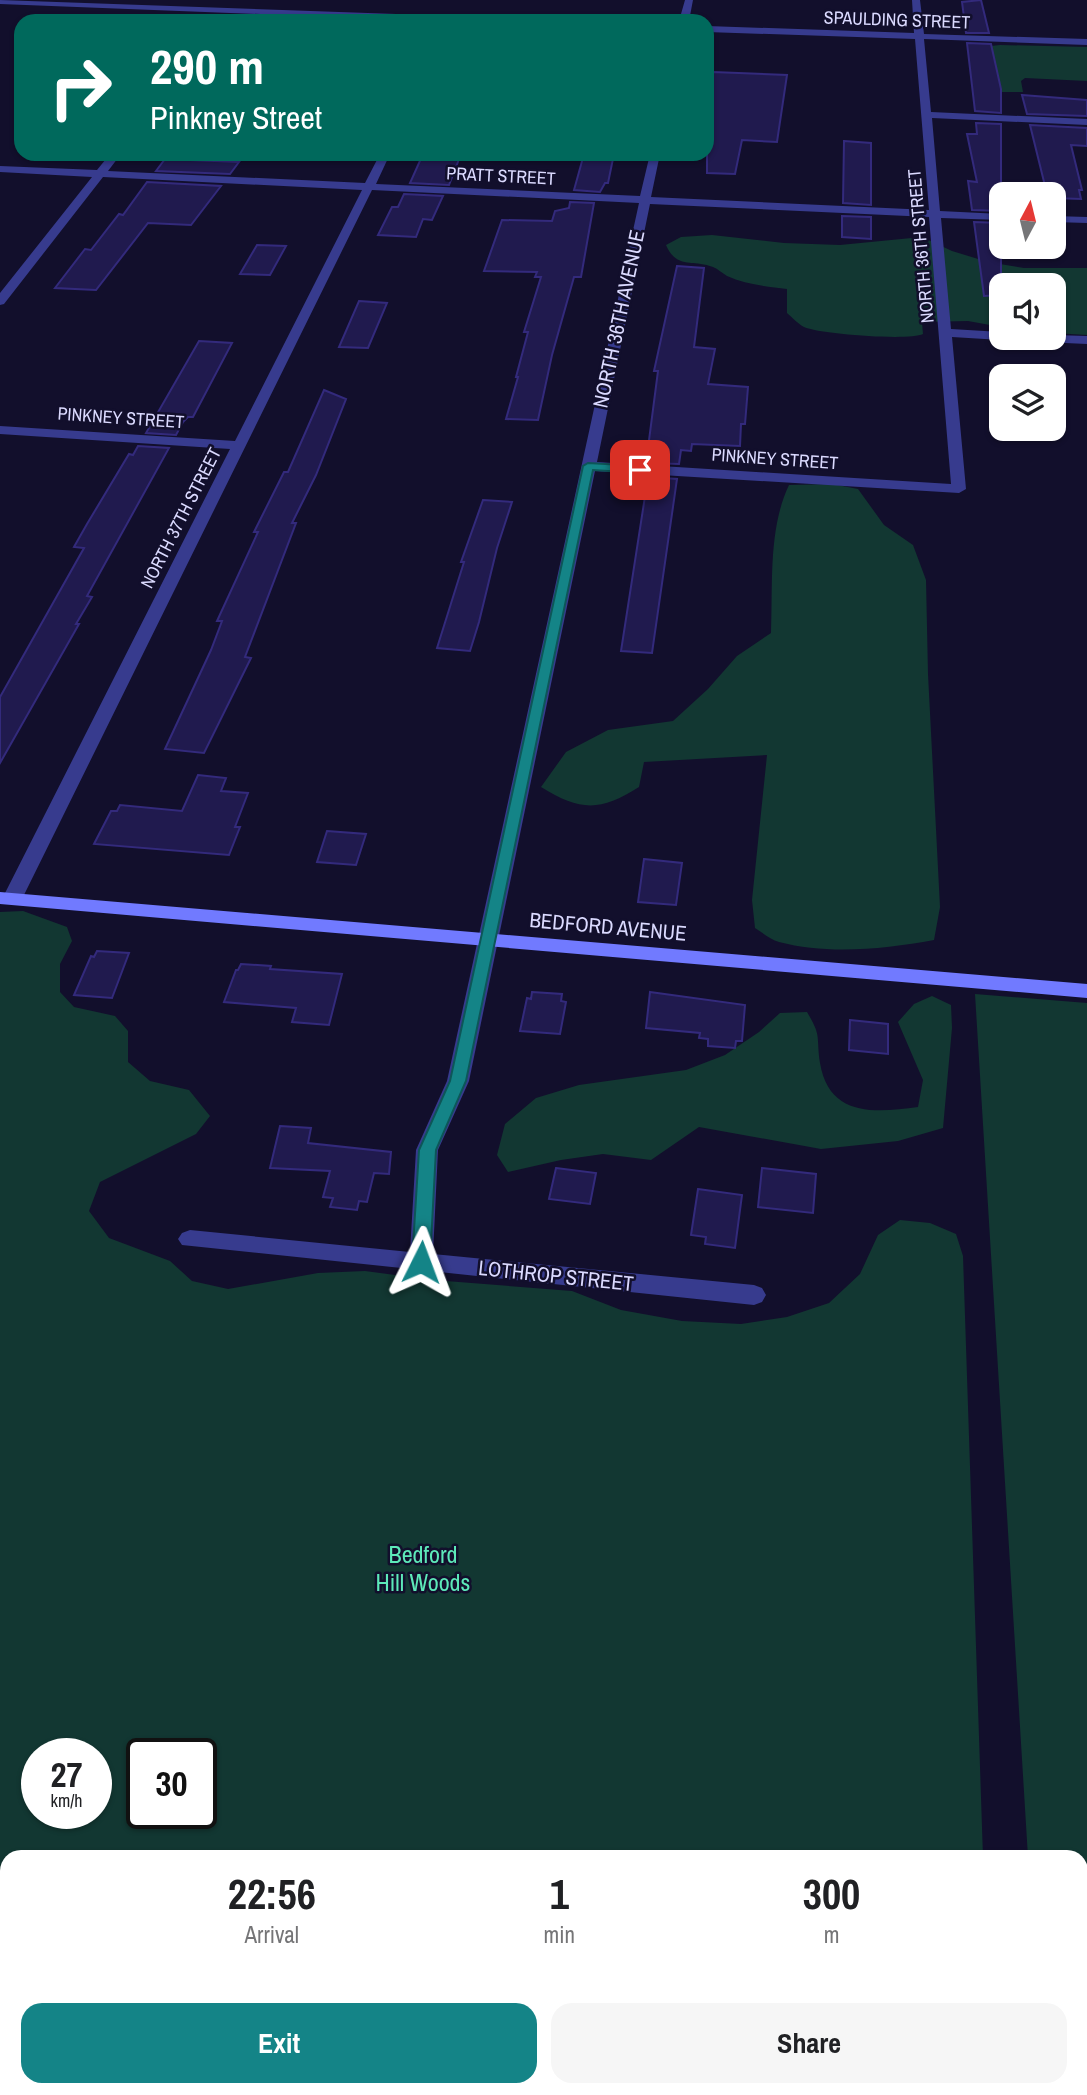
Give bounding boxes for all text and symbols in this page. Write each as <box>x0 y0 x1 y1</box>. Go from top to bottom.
street label: SPAULDING STREET <box>823 4 971 35</box>
text: 290 m <box>150 33 264 99</box>
icon: right <box>35 42 126 133</box>
text: Pinkney Street <box>150 96 322 139</box>
street label: PRATT STREET <box>446 160 556 191</box>
street label: NORTH 36TH STREET <box>901 168 940 324</box>
north arrow <box>989 182 1066 259</box>
map controls <box>989 182 1066 441</box>
street label: NORTH 36TH AVENUE <box>585 227 652 411</box>
button: sound <box>989 273 1066 350</box>
button: layers <box>989 364 1066 441</box>
street label: PINKNEY STREET <box>57 401 185 434</box>
pin <box>610 440 670 500</box>
street label: PINKNEY STREET <box>711 442 839 475</box>
street label: NORTH 37TH STREET <box>134 443 227 592</box>
icon: arrive <box>621 451 659 489</box>
street label: BEDFORD AVENUE <box>528 905 688 948</box>
position arrow <box>384 1225 458 1299</box>
street label: LOTHROP STREET <box>477 1253 635 1298</box>
park label: Bedford Hill Woods <box>376 1538 470 1598</box>
speed limit sign: 30 <box>126 1738 217 1829</box>
text: 27 <box>51 1751 82 1798</box>
text: km/h <box>51 1788 83 1813</box>
text: 22:56 <box>228 1866 316 1922</box>
text: 1 <box>550 1866 569 1922</box>
text: 300 <box>803 1866 860 1922</box>
text: Arrival <box>245 1919 299 1950</box>
text: min <box>544 1919 575 1950</box>
text: m <box>824 1919 839 1950</box>
button: Exit <box>21 2003 537 2083</box>
button: Share <box>551 2003 1067 2083</box>

